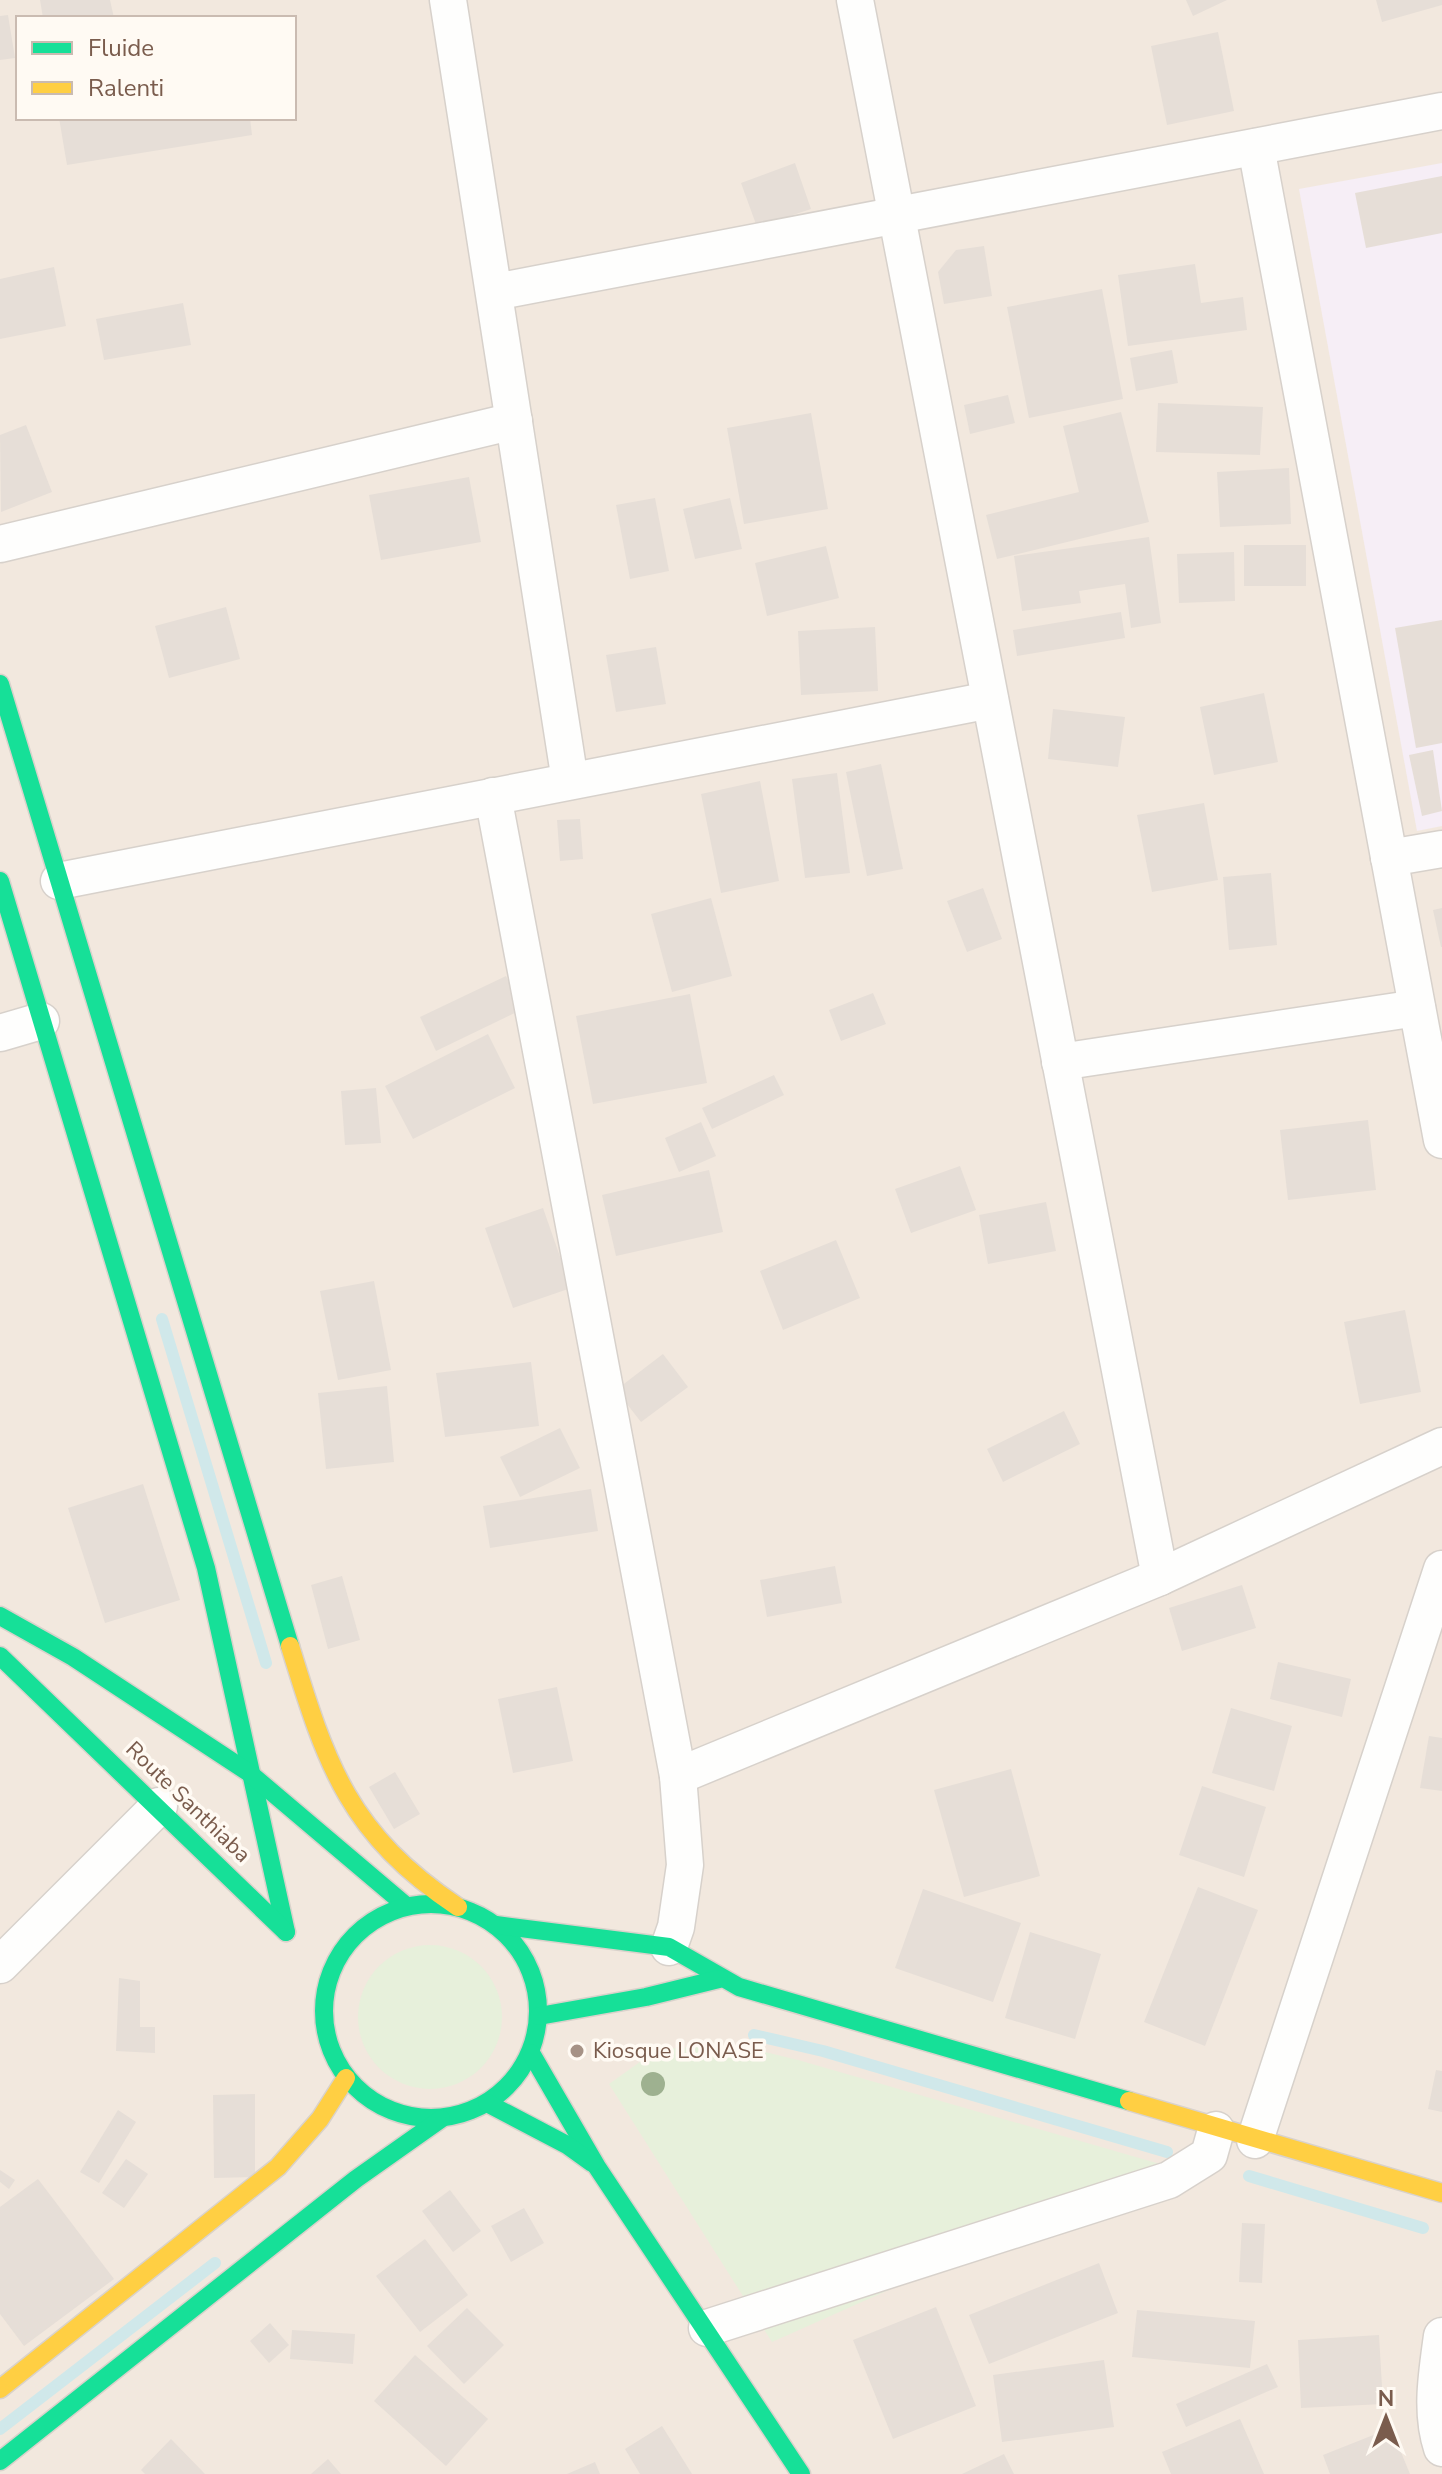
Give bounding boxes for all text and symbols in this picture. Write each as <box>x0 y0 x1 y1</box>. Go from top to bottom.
legend <box>16 16 296 120</box>
text: Fluide <box>88 32 154 64</box>
text: Ralenti <box>88 72 164 104</box>
street label: Route Santhiaba <box>119 1735 257 1869</box>
place label: Kiosque LONASE <box>593 2036 764 2066</box>
marker: Kiosque LONASE <box>568 2042 586 2060</box>
north arrow <box>1346 2378 1426 2458</box>
text: N <box>1378 2384 1394 2414</box>

